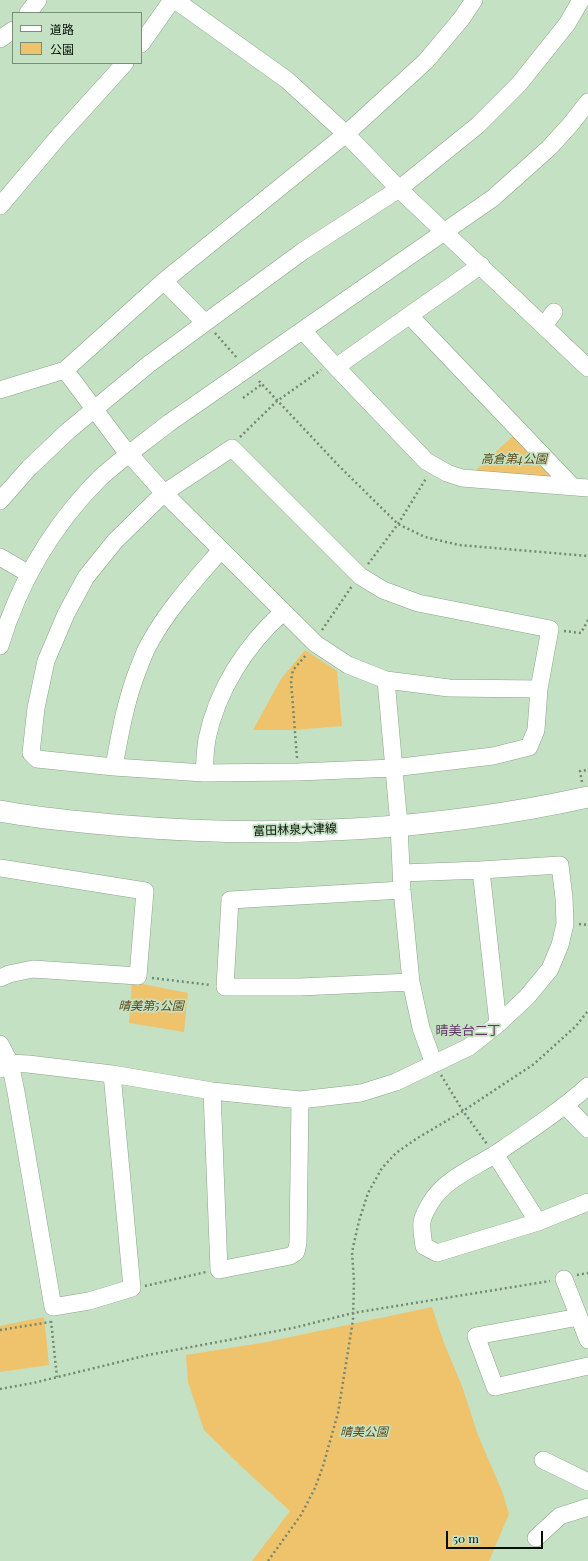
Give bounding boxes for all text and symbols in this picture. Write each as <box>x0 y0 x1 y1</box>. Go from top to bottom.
legend <box>12 12 142 64</box>
text: 道路 <box>50 21 74 37</box>
text: 公園 <box>50 41 74 57</box>
park label: 高倉第4公園 <box>481 452 547 466</box>
street label: 富田林泉大津線 <box>253 821 337 839</box>
park label: 晴美第5公園 <box>118 999 184 1013</box>
district label: 晴美台二丁 <box>436 1023 500 1039</box>
park label: 晴美公園 <box>340 1425 388 1439</box>
scale bar <box>448 1523 545 1549</box>
text: 50 m <box>453 1530 479 1546</box>

